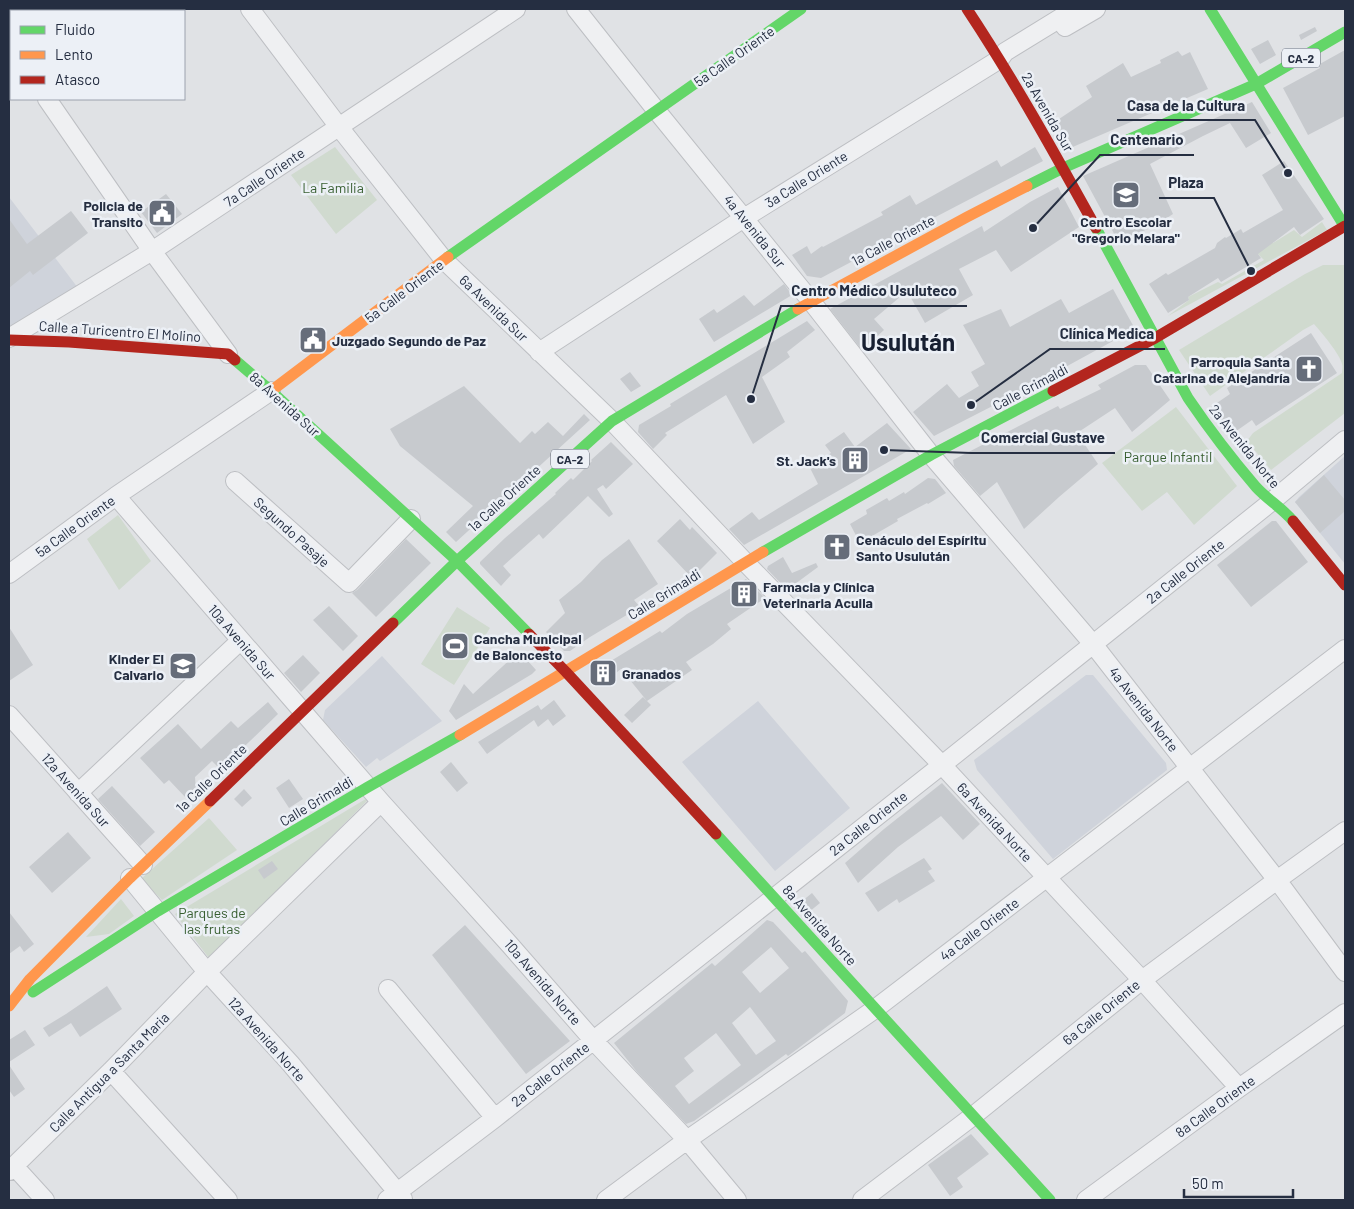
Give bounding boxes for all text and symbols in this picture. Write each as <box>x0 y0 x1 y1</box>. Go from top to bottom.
legend <box>10 10 185 100</box>
text: Fluido <box>55 20 95 38</box>
street label: 5a Calle Oriente <box>691 22 777 90</box>
text: Lento <box>55 45 93 63</box>
road number: CA-2 <box>1282 48 1320 68</box>
street label: 2a Avenida Sur <box>1018 69 1078 155</box>
text: Atasco <box>55 70 100 88</box>
callout: Casa de la Cultura <box>1117 90 1255 120</box>
text: Casa de la Cultura <box>1127 96 1245 114</box>
callout: Centenario <box>1100 125 1194 155</box>
text: Centenario <box>1110 130 1184 148</box>
street label: 7a Calle Oriente <box>220 144 308 210</box>
street label: 3a Calle Oriente <box>762 147 850 211</box>
callout: Plaza <box>1159 168 1214 198</box>
text: Plaza <box>1168 173 1204 191</box>
park label: La Familia <box>302 179 364 196</box>
school or university icon: Centro Escolar "Gregorio Melara" <box>1111 180 1141 210</box>
street label: 4a Avenida Sur <box>720 191 790 271</box>
place label: Policia de Transito <box>83 197 143 230</box>
public building icon: Policia de Transito <box>147 198 177 228</box>
street label: 1a Calle Oriente <box>848 211 938 269</box>
place label: Centro Escolar "Gregorio Melara" <box>1072 213 1180 246</box>
street label: 5a Calle Oriente <box>361 256 447 326</box>
street label: 6a Avenida Sur <box>456 271 532 345</box>
callout: Centro Médico Usuluteco <box>781 276 967 306</box>
text: Centro Médico Usuluteco <box>791 281 957 299</box>
street label: Calle a Turicentro El Molino <box>38 317 202 345</box>
callout: Clínica Medica <box>1050 319 1165 349</box>
text: Clínica Medica <box>1060 324 1154 342</box>
public building icon: Juzgado Segundo de Paz <box>298 325 328 355</box>
district label: Usulután <box>861 327 955 356</box>
place label: Juzgado Segundo de Paz <box>332 332 486 349</box>
place label: Parroquia Santa Catarina de Alejandría <box>1153 353 1290 386</box>
church icon: Parroquia Santa Catarina de Alejandría <box>1294 354 1324 384</box>
street label: Calle Grimaldi <box>990 360 1070 414</box>
street label: 8a Avenida Sur <box>246 368 324 440</box>
street label: 2a Avenida Norte <box>1206 401 1284 491</box>
callout: Comercial Gustave <box>971 423 1115 453</box>
text: Comercial Gustave <box>981 428 1105 446</box>
building icon: St. Jack's <box>840 445 870 475</box>
park label: Parque Infantil <box>1124 448 1212 465</box>
road number: CA-2 <box>551 449 589 468</box>
place label: St. Jack's <box>776 452 836 469</box>
street label: 1a Calle Oriente <box>464 461 544 535</box>
street label: 5a Calle Oriente <box>32 491 118 561</box>
street label: Segundo Pasaje <box>251 493 333 571</box>
place label: Cenáculo del Espíritu Santo Usulután <box>856 531 986 564</box>
church icon: Cenáculo del Espíritu Santo Usulután <box>822 532 852 562</box>
street label: 2a Calle Oriente <box>1143 535 1227 607</box>
street label: Calle Grimaldi <box>624 565 704 623</box>
place label: Farmacia y Clínica Veterinaria Acuila <box>763 578 875 611</box>
building icon: Farmacia y Clínica Veterinaria Acuila <box>729 579 759 609</box>
street label: 10a Avenida Sur <box>205 601 279 683</box>
place label: Cancha Municipal de Baloncesto <box>474 630 582 663</box>
sports icon: Cancha Municipal de Baloncesto <box>440 631 470 661</box>
place label: Kinder El Calvario <box>109 650 164 683</box>
school or university icon: Kinder El Calvario <box>168 651 198 681</box>
building icon: Granados <box>588 658 618 688</box>
street label: 4a Avenida Norte <box>1106 663 1182 755</box>
place label: Granados <box>622 665 681 682</box>
street label: 1a Calle Oriente <box>172 740 250 816</box>
street label: 12a Avenida Sur <box>38 749 114 831</box>
street label: Calle Grimaldi <box>276 772 356 830</box>
street label: 6a Avenida Norte <box>954 779 1036 865</box>
street label: 2a Calle Oriente <box>826 787 910 859</box>
street label: 8a Avenida Norte <box>779 881 861 969</box>
street label: 4a Calle Oriente <box>936 894 1022 964</box>
park label: Parques de las frutas <box>178 904 246 937</box>
street label: 10a Avenida Norte <box>501 936 585 1028</box>
street label: 6a Calle Oriente <box>1059 976 1143 1048</box>
street label: 12a Avenida Norte <box>225 993 309 1085</box>
street label: Calle Antigua a Santa Maria <box>45 1008 173 1136</box>
street label: 2a Calle Oriente <box>508 1038 592 1110</box>
street label: 8a Calle Oriente <box>1172 1071 1258 1141</box>
scale bar <box>1184 1166 1293 1198</box>
text: 50 m <box>1192 1174 1224 1192</box>

